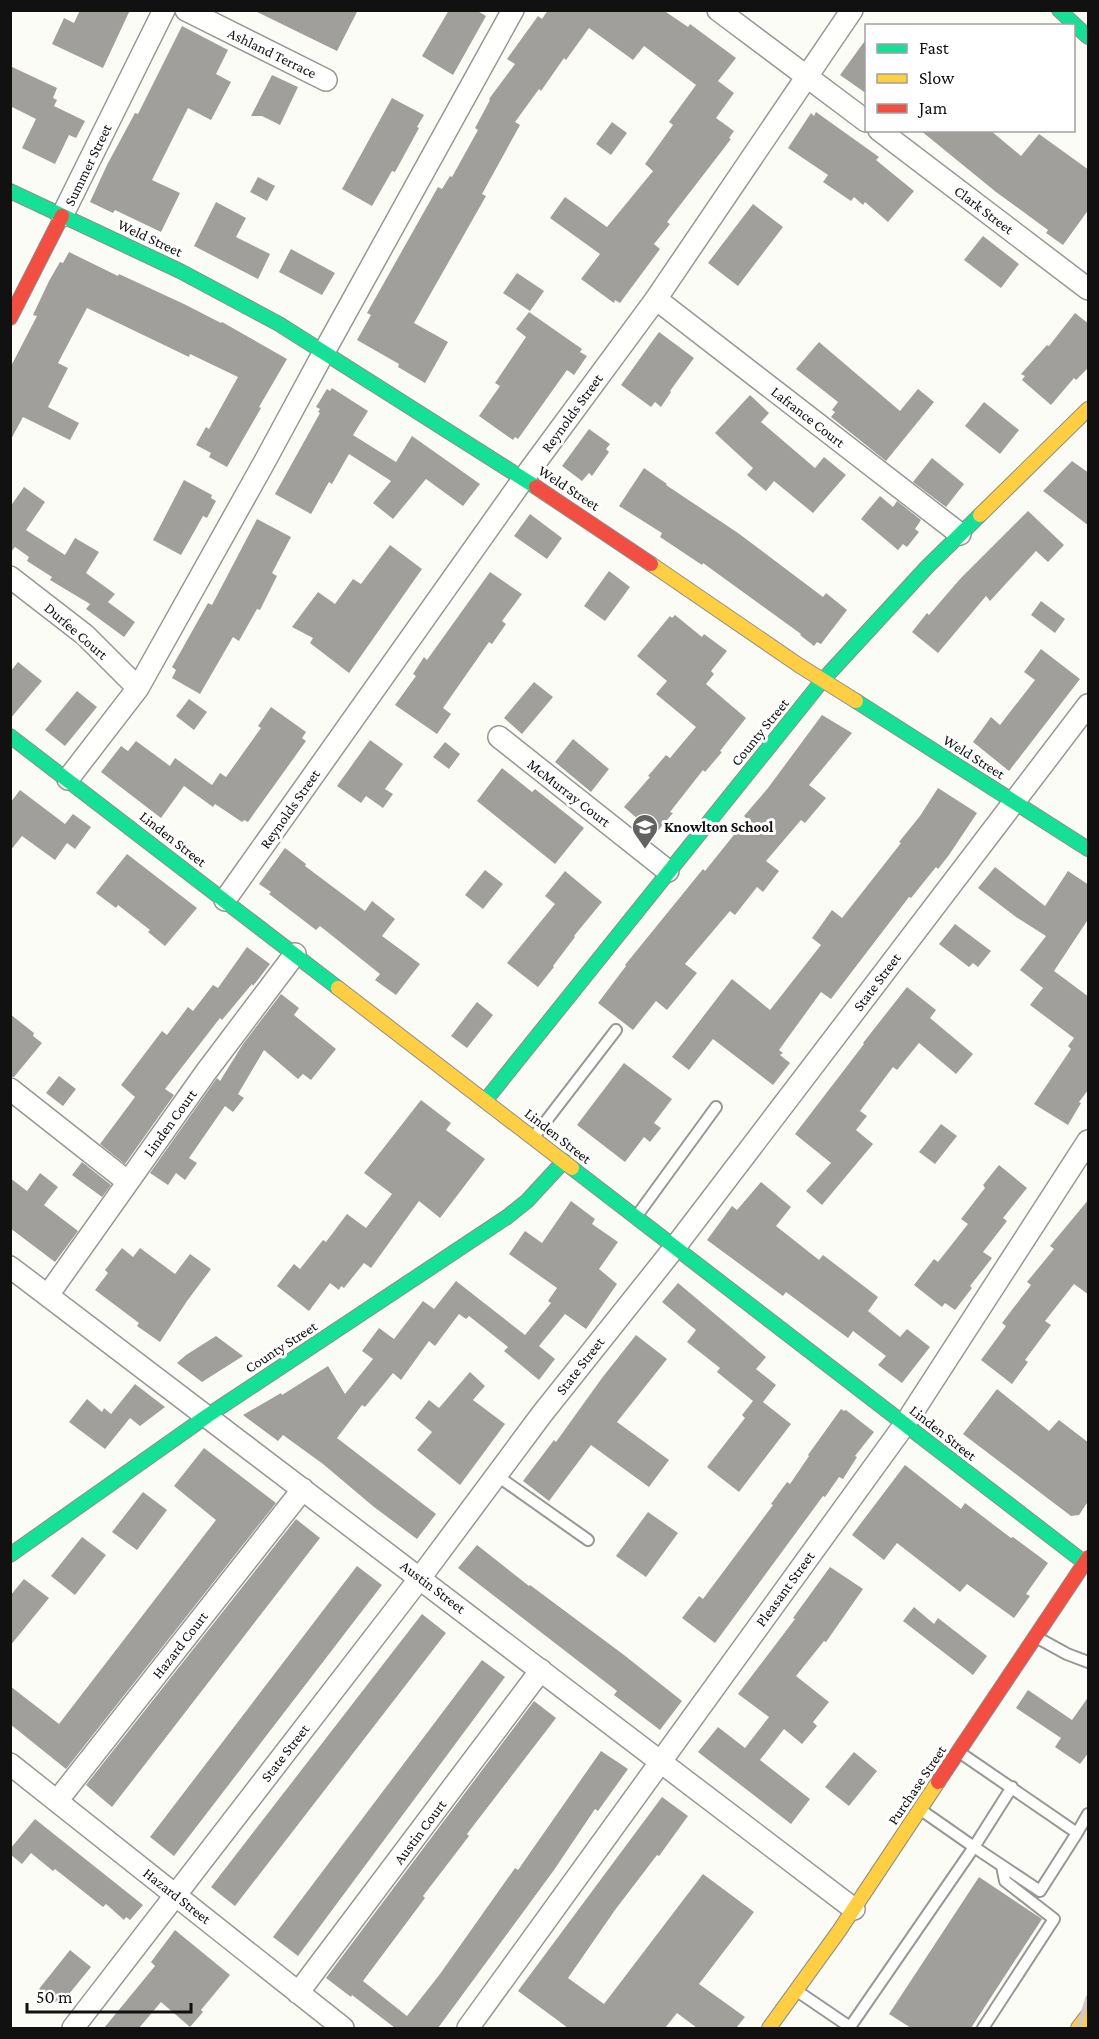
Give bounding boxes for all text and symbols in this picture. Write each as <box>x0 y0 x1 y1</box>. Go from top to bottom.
legend <box>865 24 1075 132</box>
street label: Ashland Terrace <box>225 25 319 81</box>
text: Fast <box>919 38 950 58</box>
text: Slow <box>919 68 955 88</box>
text: Jam <box>917 98 948 118</box>
street label: Summer Street <box>61 121 115 208</box>
street label: Clark Street <box>951 183 1018 238</box>
street label: Weld Street <box>115 216 186 260</box>
street label: Reynolds Street <box>538 370 607 456</box>
street label: Lafrance Court <box>768 383 849 451</box>
street label: Weld Street <box>535 462 603 514</box>
street label: Durfee Court <box>41 599 112 663</box>
street label: County Street <box>728 694 793 770</box>
street label: Weld Street <box>940 732 1009 783</box>
street label: McMurray Court <box>524 756 614 832</box>
street label: Reynolds Street <box>257 766 325 852</box>
street label: Linden Street <box>137 808 210 871</box>
school or university icon: Knowlton School <box>630 812 660 850</box>
place label: Knowlton School <box>664 819 774 835</box>
street label: State Street <box>850 949 905 1014</box>
street label: Linden Court <box>140 1085 200 1160</box>
street label: Linden Street <box>522 1105 595 1168</box>
street label: County Street <box>242 1317 321 1377</box>
street label: State Street <box>553 1333 608 1398</box>
street label: Linden Street <box>907 1402 980 1465</box>
street label: Pleasant Street <box>752 1548 818 1630</box>
street label: Austin Street <box>397 1557 469 1617</box>
street label: Hazard Court <box>149 1608 212 1682</box>
street label: State Street <box>258 1720 313 1785</box>
street label: Purchase Street <box>885 1742 950 1828</box>
street label: Austin Court <box>391 1796 450 1867</box>
street label: Hazard Street <box>140 1865 215 1928</box>
scale bar <box>27 1976 190 2014</box>
text: 50 m <box>36 1987 73 2007</box>

